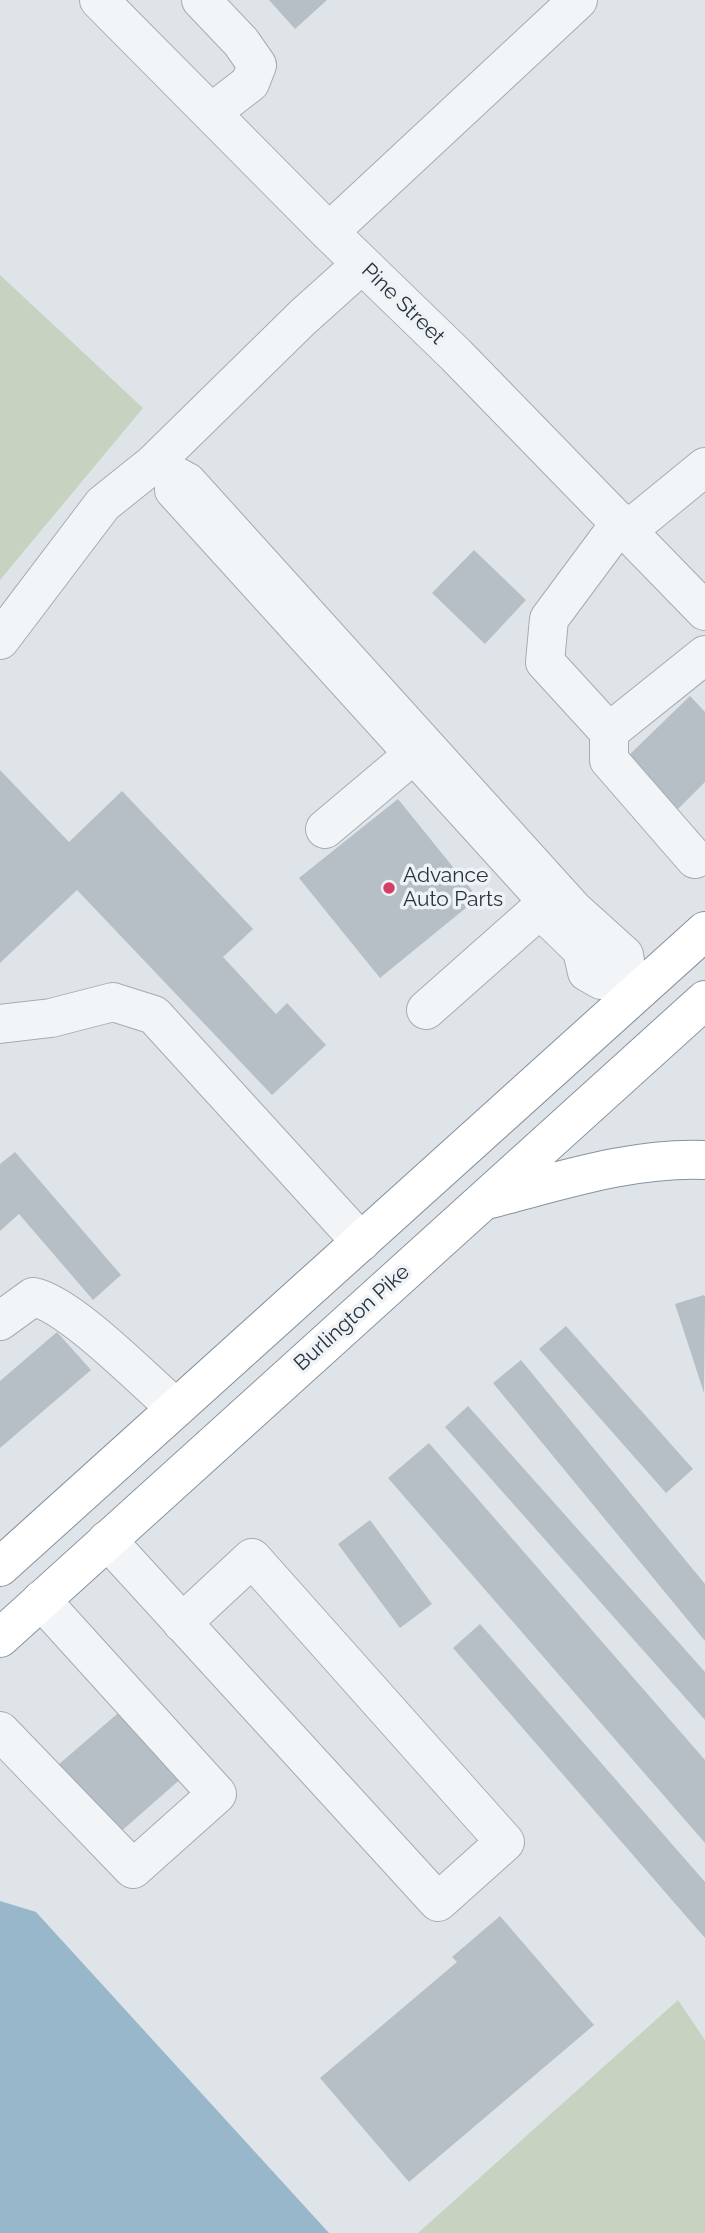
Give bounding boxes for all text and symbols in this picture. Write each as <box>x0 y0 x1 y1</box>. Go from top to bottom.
street label: Pine Street <box>356 258 450 350</box>
place label: Advance Auto Parts <box>403 863 503 913</box>
marker: Advance Auto Parts <box>381 880 397 896</box>
street label: Burlington Pike <box>289 1260 415 1376</box>

